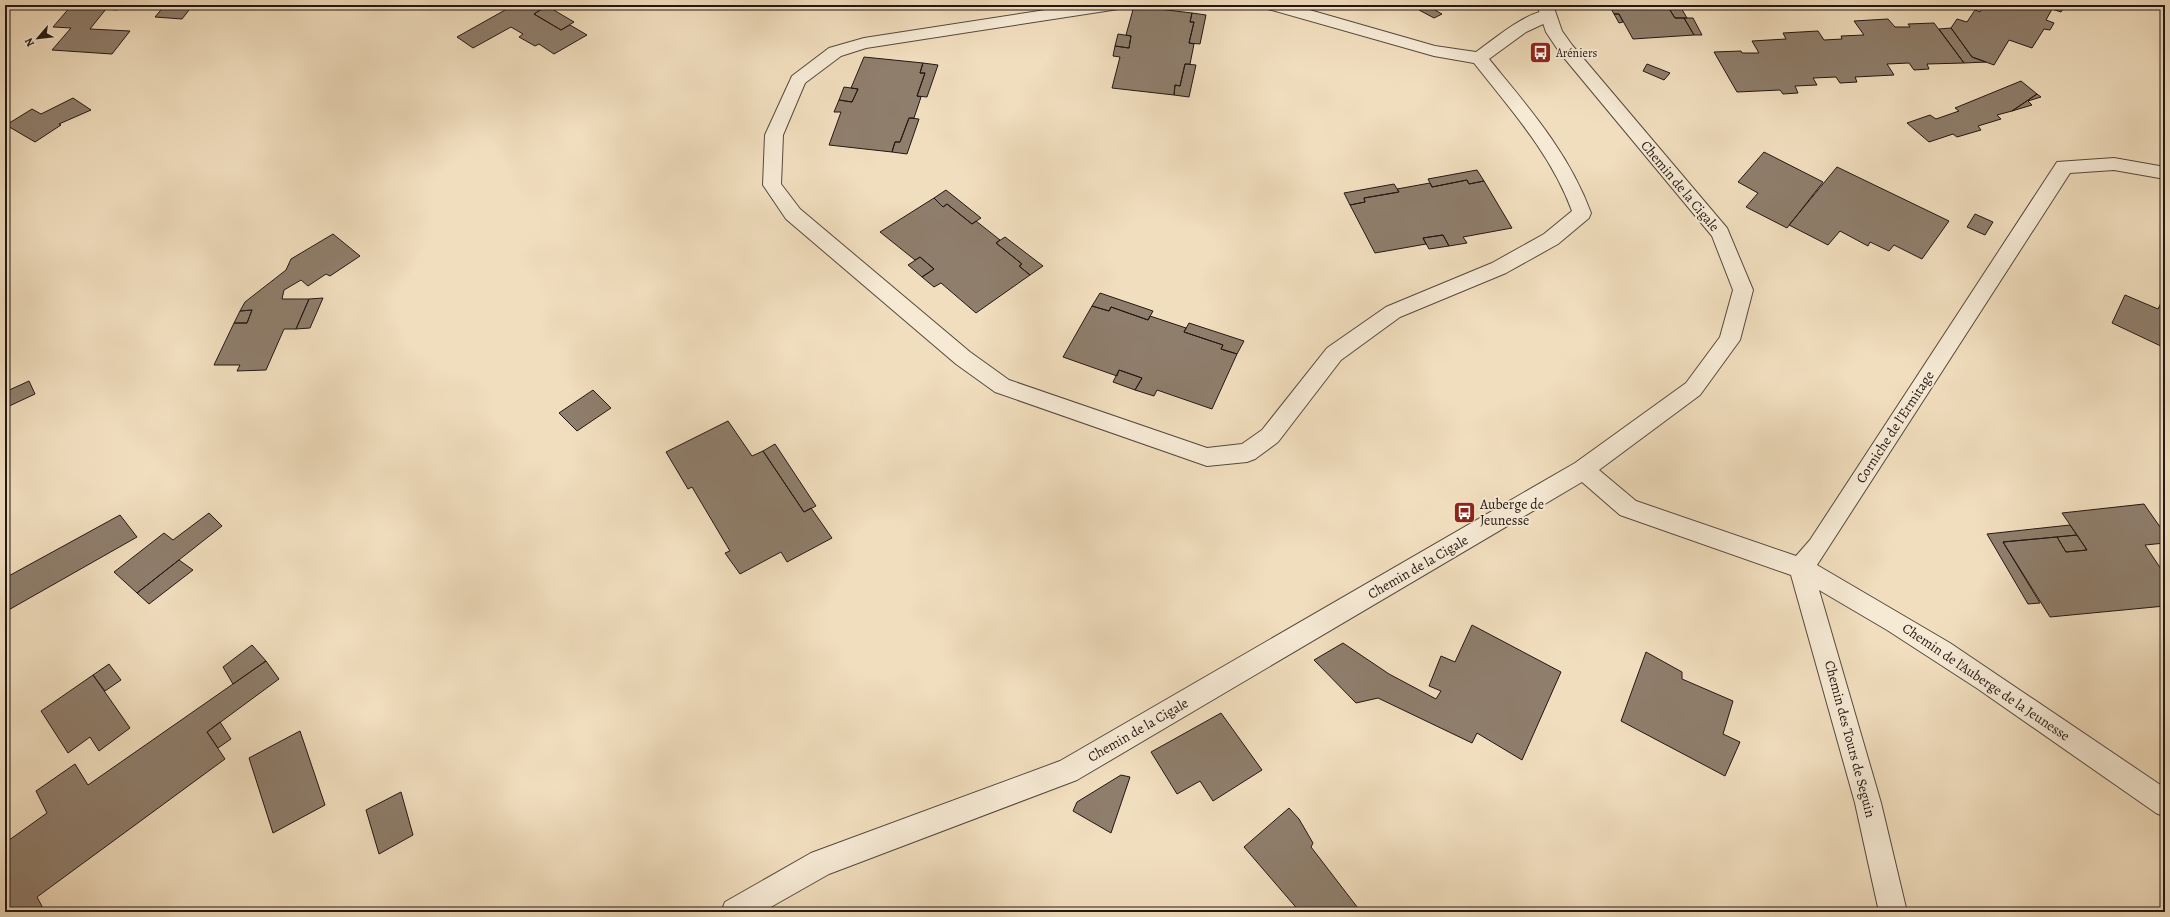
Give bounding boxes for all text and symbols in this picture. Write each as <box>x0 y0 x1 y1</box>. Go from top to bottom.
north arrow <box>18 18 58 58</box>
text: N <box>21 35 38 50</box>
bus stop icon: Aréniers <box>1528 40 1554 66</box>
place label: Aréniers <box>1555 45 1598 61</box>
street label: Chemin de la Cigale <box>1636 136 1724 236</box>
street label: Corniche de l'Ermitage <box>1851 367 1939 487</box>
place label: Auberge de Jeunesse <box>1479 495 1544 530</box>
bus stop icon: Auberge de Jeunesse <box>1452 499 1478 525</box>
street label: Chemin de la Cigale <box>1364 530 1472 604</box>
street label: Chemin de l'Auberge de la Jeunesse <box>1898 619 2074 745</box>
street label: Chemin des Tours de Seguin <box>1820 658 1880 820</box>
street label: Chemin de la Cigale <box>1084 693 1192 767</box>

